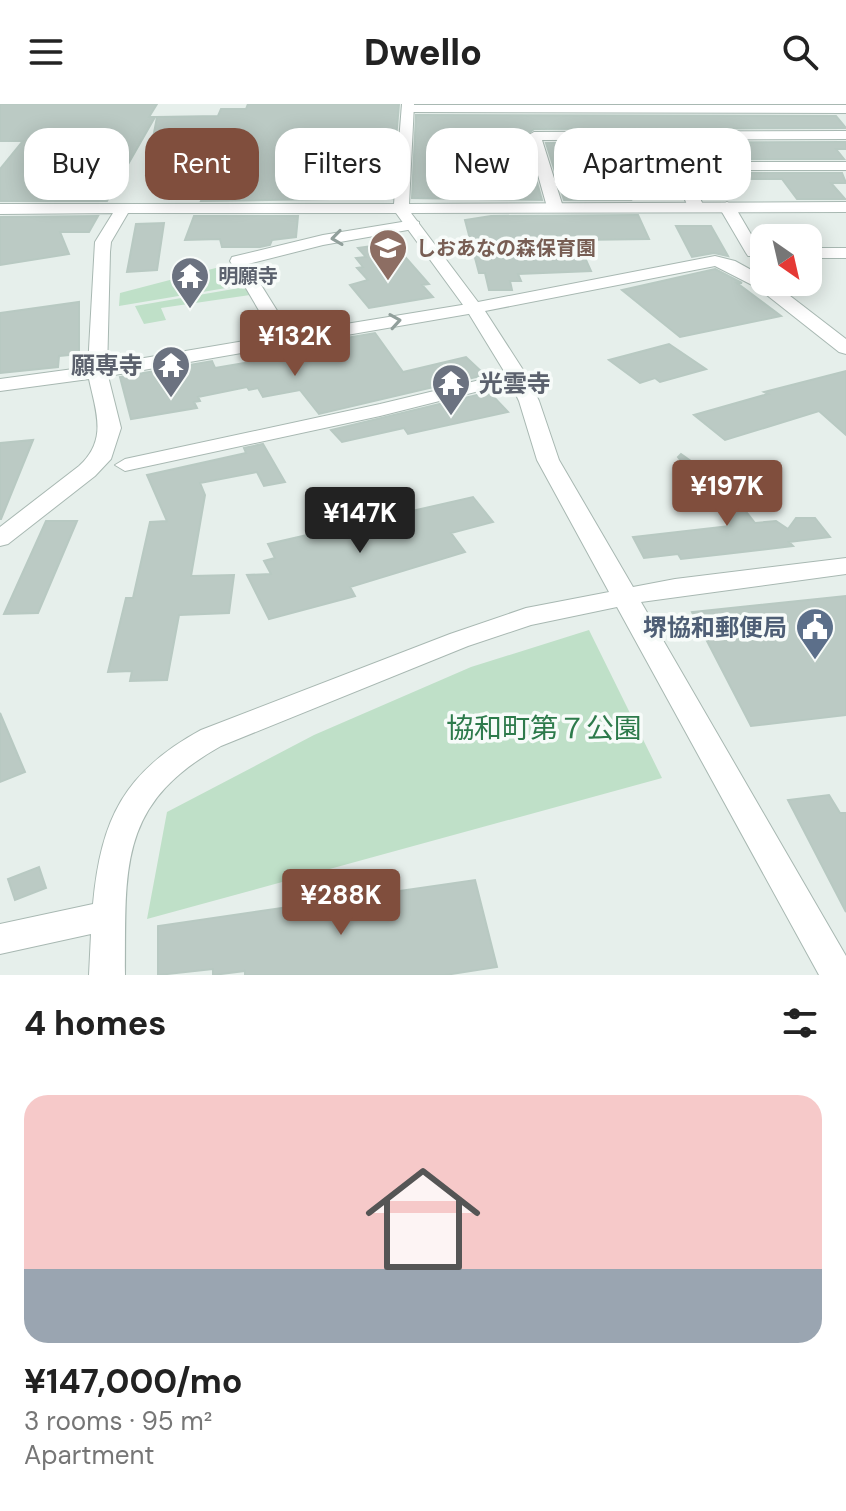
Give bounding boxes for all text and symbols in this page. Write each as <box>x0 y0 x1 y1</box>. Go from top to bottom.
text: Dwello <box>364 29 482 76</box>
icon: menu <box>24 30 68 74</box>
icon: search <box>778 30 822 74</box>
chip: Buy <box>24 128 129 200</box>
chip: Rent <box>145 128 259 200</box>
chip: Filters <box>275 128 410 200</box>
chip: New <box>426 128 538 200</box>
chip: Apartment <box>554 128 751 200</box>
north arrow <box>750 224 822 296</box>
map controls <box>750 224 822 296</box>
school or university icon: しおあなの森保育園 <box>367 227 409 282</box>
one-way arrow <box>330 229 344 246</box>
place label: しおあなの森保育園 <box>416 235 596 261</box>
temple icon: 明願寺 <box>169 255 211 310</box>
place label: 明願寺 <box>218 263 278 289</box>
pin: ¥132K <box>239 310 351 378</box>
one-way arrow <box>388 314 402 331</box>
text: ¥132K <box>258 319 332 353</box>
temple icon: 願専寺 <box>150 344 192 399</box>
place label: 願専寺 <box>71 350 143 381</box>
temple icon: 光雲寺 <box>430 362 472 417</box>
place label: 光雲寺 <box>479 368 551 399</box>
pin: ¥197K <box>671 460 783 528</box>
text: ¥197K <box>690 469 764 503</box>
pin: ¥147K <box>304 487 416 555</box>
text: ¥147K <box>323 496 397 530</box>
public building icon: 堺協和郵便局 <box>794 606 836 661</box>
place label: 堺協和郵便局 <box>643 612 787 643</box>
park label: 協和町第７公園 <box>446 710 642 747</box>
pin: ¥288K <box>285 869 397 937</box>
text: ¥288K <box>300 878 382 912</box>
text: 4 homes <box>24 1001 166 1046</box>
icon: filters <box>778 1001 822 1045</box>
icon: home <box>351 1147 495 1291</box>
text: ¥147,000/mo <box>24 1359 243 1404</box>
text: 3 rooms · 95 m² <box>24 1404 212 1438</box>
text: Apartment <box>24 1438 155 1472</box>

